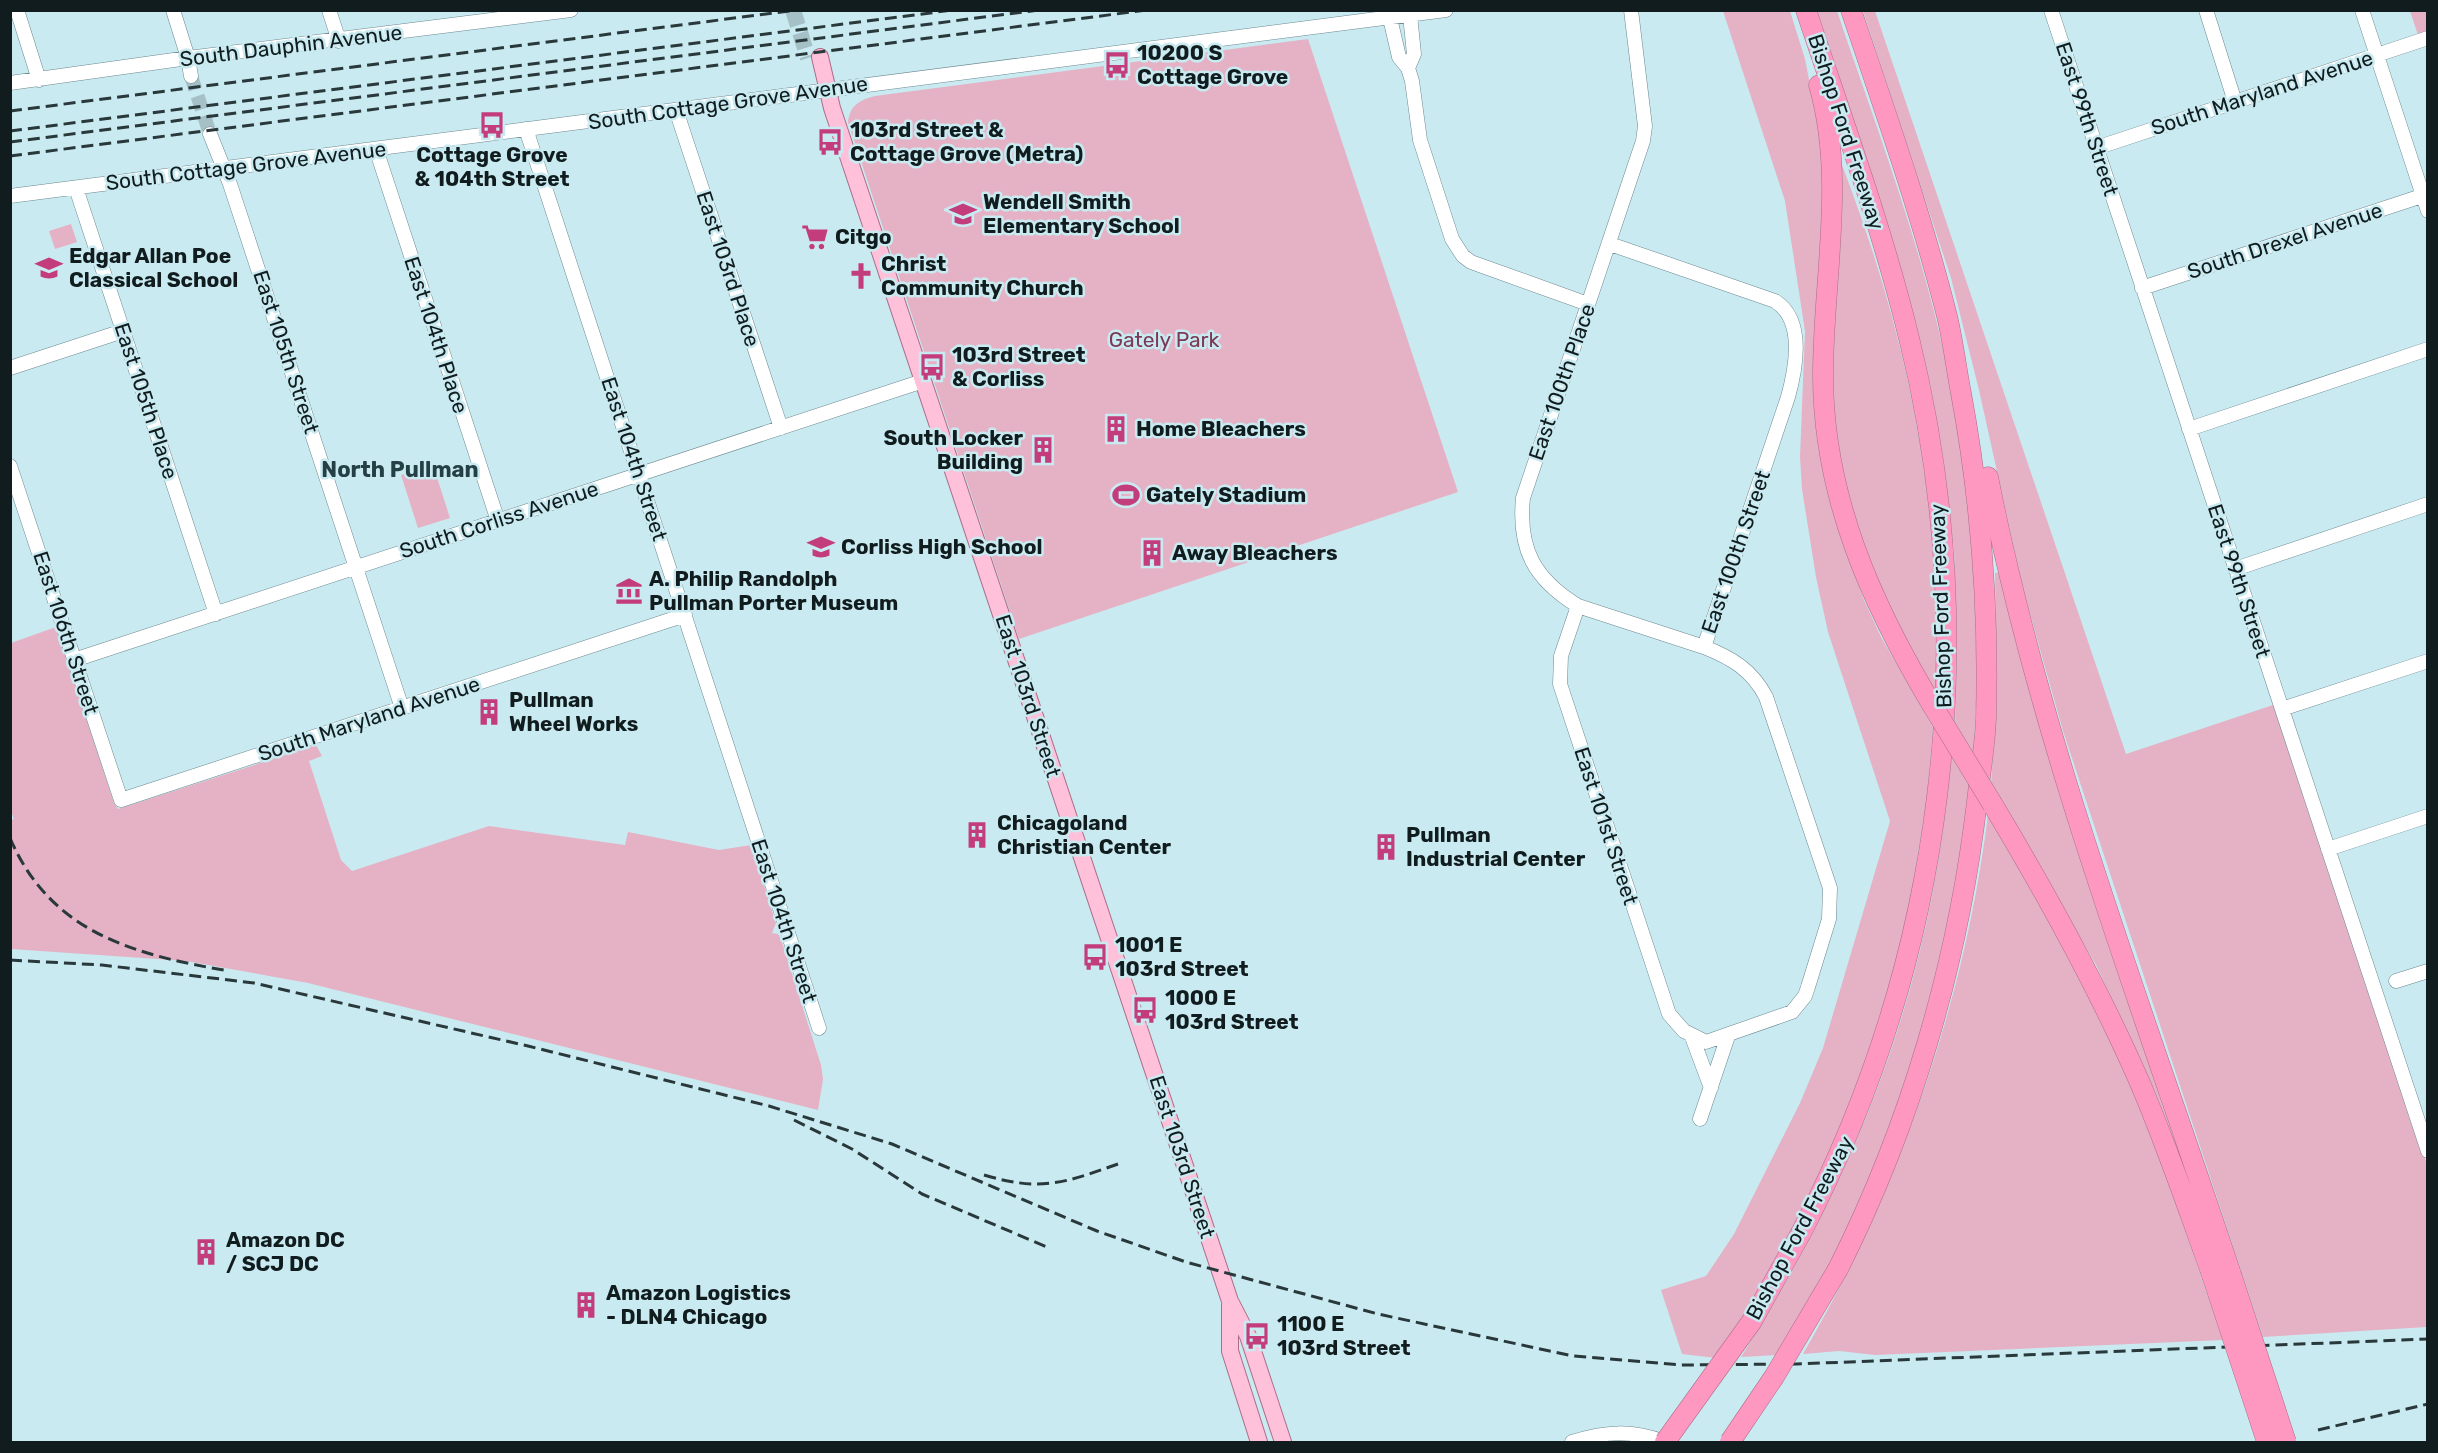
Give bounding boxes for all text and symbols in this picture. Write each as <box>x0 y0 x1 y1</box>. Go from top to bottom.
street label: South Dauphin Avenue <box>178 19 404 72</box>
street label: Bishop Ford Freeway <box>1803 31 1890 233</box>
street label: East 99th Street <box>2051 39 2124 199</box>
place label: 10200 S Cottage Grove <box>1137 40 1288 89</box>
street label: South Maryland Avenue <box>2148 45 2376 140</box>
bus stop icon: 10200 S Cottage Grove <box>1102 50 1132 80</box>
street label: South Cottage Grove Avenue <box>586 70 869 135</box>
bus stop icon: Cottage Grove & 104th Street <box>477 110 507 140</box>
place label: 103rd Street & Cottage Grove (Metra) <box>850 117 1083 166</box>
bus stop icon: 103rd Street & Cottage Grove (Metra) <box>815 127 845 157</box>
street label: South Cottage Grove Avenue <box>104 136 388 195</box>
place label: Cottage Grove & 104th Street <box>415 142 570 191</box>
street label: East 103rd Place <box>692 188 765 350</box>
place label: Wendell Smith Elementary School <box>983 189 1180 238</box>
street label: South Drexel Avenue <box>2184 197 2386 284</box>
school or university icon: Wendell Smith Elementary School <box>948 199 978 229</box>
supermarket icon: Citgo <box>800 222 830 252</box>
place label: Citgo <box>835 224 892 249</box>
place label: Edgar Allan Poe Classical School <box>69 243 238 292</box>
place label: Christ Community Church <box>881 251 1084 300</box>
school or university icon: Edgar Allan Poe Classical School <box>34 253 64 283</box>
street label: East 104th Place <box>399 253 474 416</box>
church icon: Christ Community Church <box>846 261 876 291</box>
street label: East 105th Street <box>248 267 325 437</box>
street label: East 100th Place <box>1523 300 1600 463</box>
street label: East 105th Place <box>109 320 184 482</box>
park label: Gately Park <box>1109 327 1220 352</box>
place label: 103rd Street & Corliss <box>952 342 1086 391</box>
bus stop icon: 103rd Street & Corliss <box>917 352 947 382</box>
street label: East 104th Street <box>596 374 673 544</box>
building icon: Home Bleachers <box>1101 414 1131 444</box>
place label: Home Bleachers <box>1136 416 1306 441</box>
place label: South Locker Building <box>883 425 1023 474</box>
building icon: South Locker Building <box>1028 435 1058 465</box>
district label: North Pullman <box>321 456 479 483</box>
street label: East 100th Street <box>1696 467 1775 637</box>
street label: South Corliss Avenue <box>396 476 601 563</box>
sports icon: Gately Stadium <box>1111 480 1141 510</box>
place label: Gately Stadium <box>1146 482 1306 507</box>
street label: East 99th Street <box>2203 501 2276 661</box>
street label: Bishop Ford Freeway <box>1924 503 1957 709</box>
school or university icon: Corliss High School <box>806 532 836 562</box>
place label: Corliss High School <box>841 534 1043 559</box>
building icon: Away Bleachers <box>1137 538 1167 568</box>
place label: Away Bleachers <box>1172 540 1338 565</box>
street label: East 106th Street <box>28 548 105 718</box>
place label: A. Philip Randolph Pullman Porter Museum <box>649 566 898 615</box>
museum icon: A. Philip Randolph Pullman Porter Museum <box>614 576 644 606</box>
street label: East 103rd Street <box>990 611 1067 780</box>
street label: South Maryland Avenue <box>255 671 483 766</box>
place label: Pullman Wheel Works <box>509 687 638 736</box>
building icon: Pullman Wheel Works <box>474 697 504 727</box>
street label: East 101st Street <box>1569 744 1644 908</box>
place label: Chicagoland Christian Center <box>997 810 1172 859</box>
building icon: Chicagoland Christian Center <box>962 820 992 850</box>
place label: Pullman Industrial Center <box>1406 822 1586 871</box>
building icon: Pullman Industrial Center <box>1371 832 1401 862</box>
street label: East 104th Street <box>746 836 823 1006</box>
place label: 1001 E 103rd Street <box>1115 932 1249 981</box>
bus stop icon: 1001 E 103rd Street <box>1080 942 1110 972</box>
place label: 1000 E 103rd Street <box>1165 985 1299 1034</box>
bus stop icon: 1000 E 103rd Street <box>1130 995 1160 1025</box>
street label: East 103rd Street <box>1144 1072 1221 1241</box>
street label: Bishop Ford Freeway <box>1741 1131 1859 1324</box>
place label: Amazon DC / SCJ DC <box>226 1227 345 1276</box>
building icon: Amazon DC / SCJ DC <box>191 1237 221 1267</box>
place label: Amazon Logistics - DLN4 Chicago <box>606 1280 791 1329</box>
building icon: Amazon Logistics - DLN4 Chicago <box>571 1290 601 1320</box>
place label: 1100 E 103rd Street <box>1277 1311 1411 1360</box>
bus stop icon: 1100 E 103rd Street <box>1242 1321 1272 1351</box>

